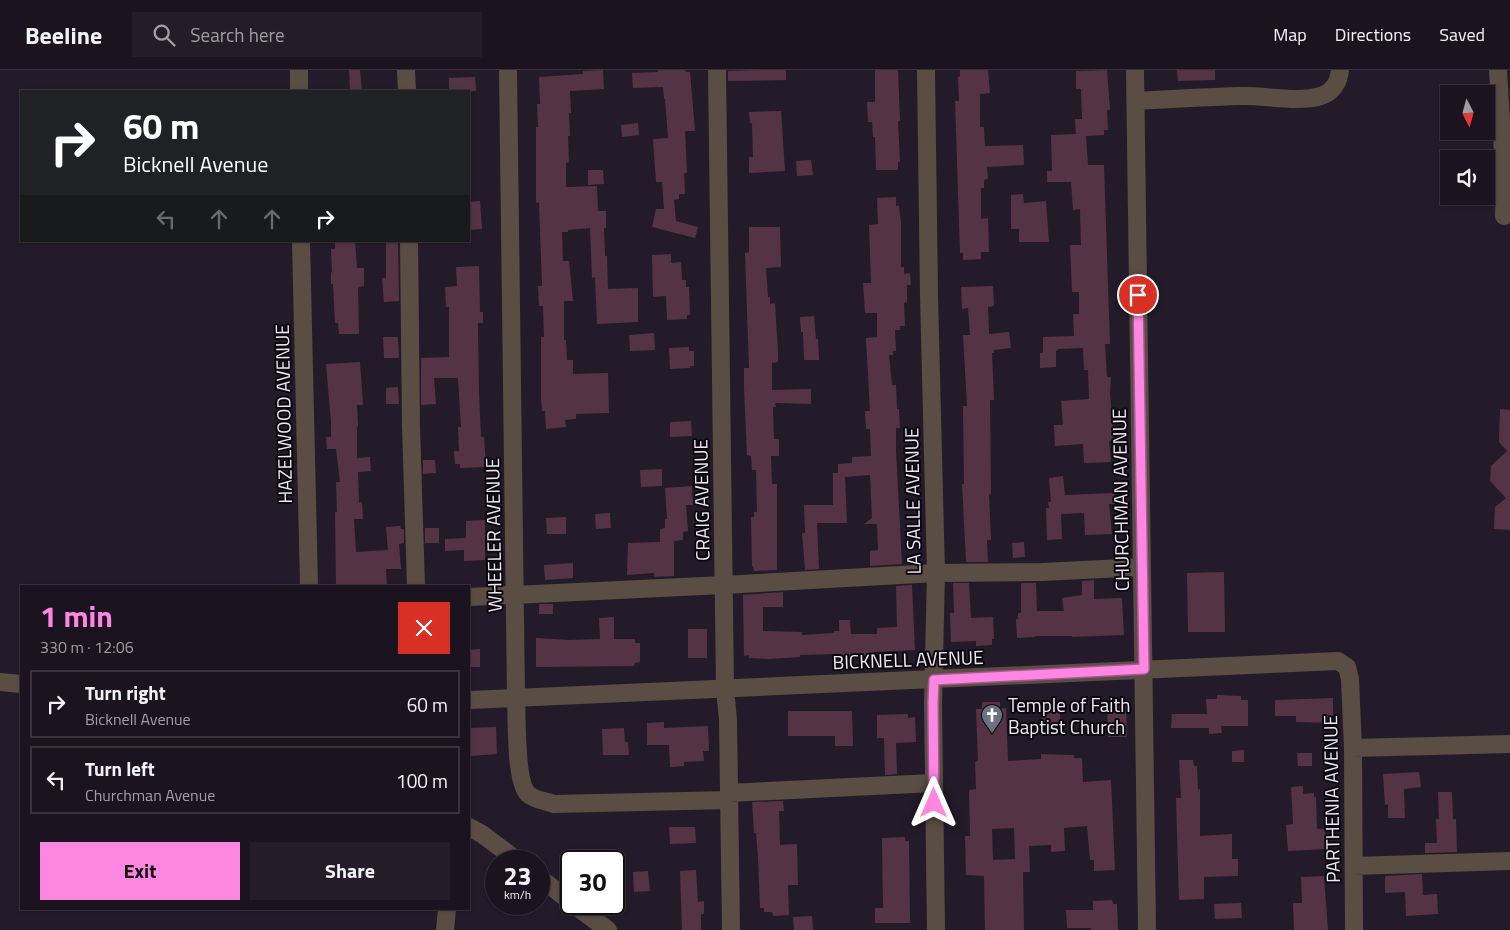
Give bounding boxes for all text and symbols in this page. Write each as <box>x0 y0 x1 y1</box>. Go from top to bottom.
search box <box>132 12 482 57</box>
text: Beeline <box>25 17 102 53</box>
text: Search here <box>190 20 285 49</box>
icon: search <box>150 21 178 49</box>
text: Map <box>1273 21 1307 48</box>
text: Directions <box>1335 21 1411 48</box>
text: Saved <box>1439 21 1485 48</box>
north arrow <box>1440 85 1495 140</box>
map controls <box>1440 85 1495 205</box>
text: 60 m <box>123 99 199 153</box>
icon: right <box>40 110 105 175</box>
text: Bicknell Avenue <box>123 147 268 181</box>
button: sound <box>1440 150 1495 205</box>
icon: left <box>152 205 180 233</box>
icon: ahead <box>205 205 233 233</box>
icon: ahead <box>258 205 286 233</box>
icon: right <box>311 205 339 233</box>
pin <box>1117 274 1159 316</box>
icon: arrive <box>1124 281 1152 309</box>
street label: HAZELWOOD AVENUE <box>267 324 299 504</box>
street label: CHURCHMAN AVENUE <box>1104 409 1136 591</box>
street label: LA SALLE AVENUE <box>896 427 928 575</box>
street label: CRAIG AVENUE <box>685 439 717 561</box>
street label: WHEELER AVENUE <box>477 458 509 612</box>
text: 1 min <box>40 593 113 639</box>
button: close <box>398 602 450 654</box>
text: 330 m · 12:06 <box>40 635 134 659</box>
street label: BICKNELL AVENUE <box>832 642 984 676</box>
text: Turn right <box>85 678 166 707</box>
icon: right <box>42 690 70 718</box>
text: 60 m <box>407 690 448 719</box>
place label: Temple of Faith Baptist Church <box>1008 690 1130 741</box>
church icon: Temple of Faith Baptist Church <box>980 703 1004 734</box>
text: Bicknell Avenue <box>85 707 191 731</box>
street label: PARTHENIA AVENUE <box>1315 715 1347 883</box>
text: Turn left <box>85 754 155 783</box>
icon: left <box>42 766 70 794</box>
text: 100 m <box>396 766 448 795</box>
position arrow <box>907 776 959 828</box>
text: Churchman Avenue <box>85 783 215 807</box>
button: Exit <box>40 842 240 900</box>
button: Share <box>250 842 450 900</box>
speed limit sign: 30 <box>560 850 625 915</box>
text: 23 <box>503 857 532 895</box>
text: km/h <box>504 885 531 904</box>

